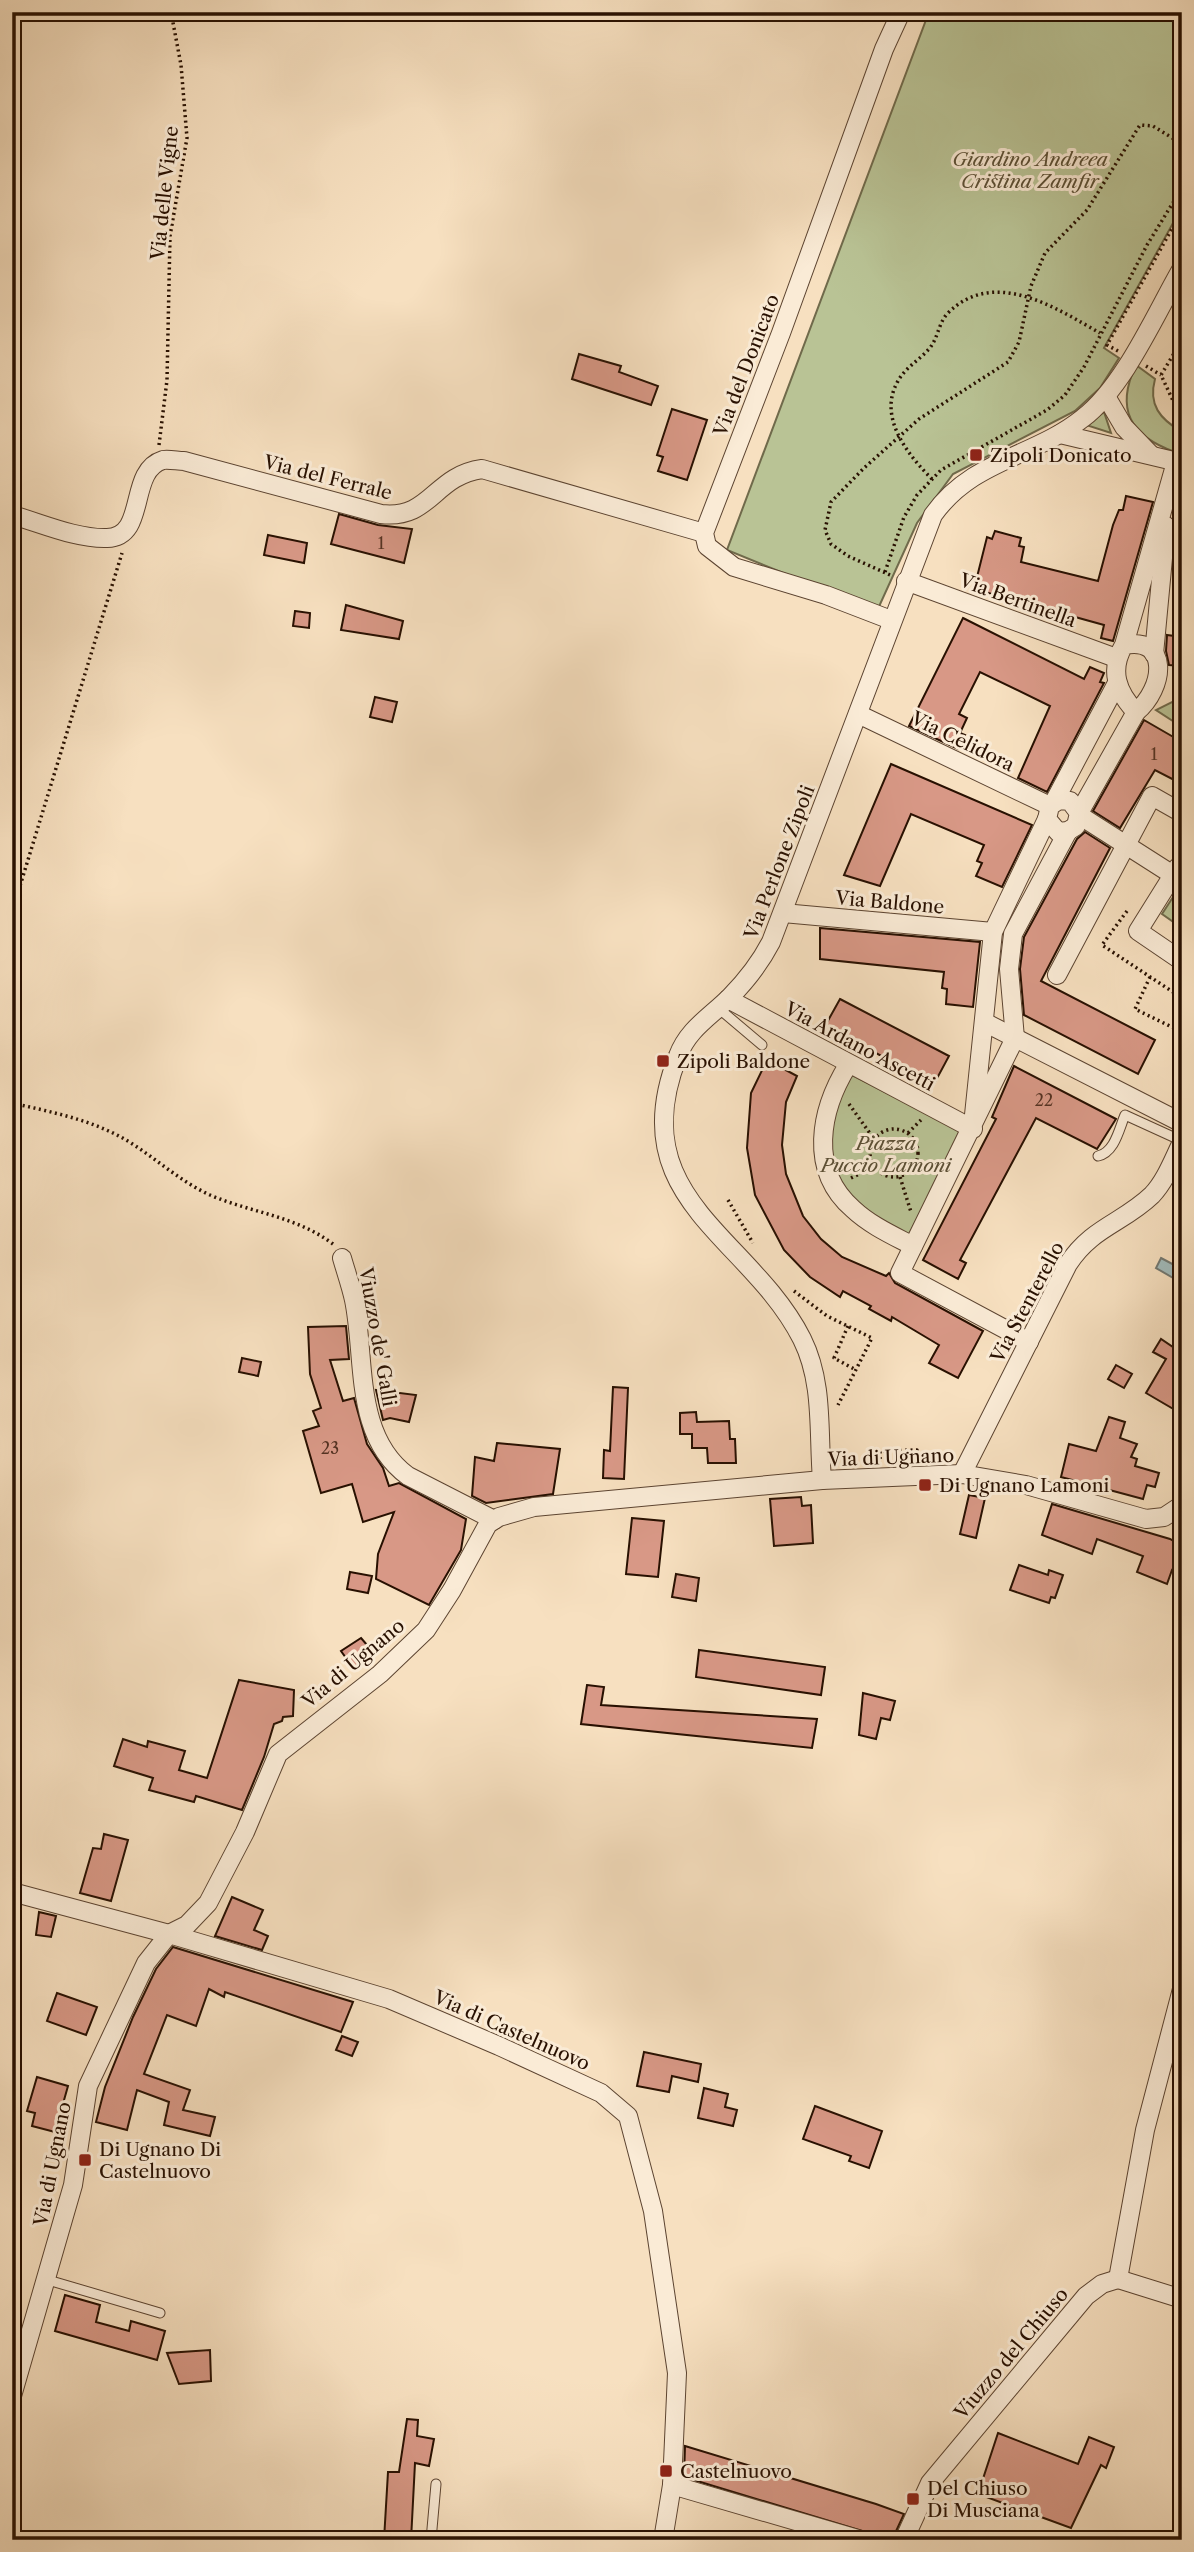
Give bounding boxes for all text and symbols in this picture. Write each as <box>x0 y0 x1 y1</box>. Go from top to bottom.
street label: Via delle Vigne <box>146 125 183 262</box>
park label: Giardino Andreea Cristina Zamfir <box>952 148 1108 193</box>
street label: Via del Donicato <box>708 291 784 440</box>
place label: Zipoli Donicato <box>990 444 1132 467</box>
marker: Zipoli Donicato <box>968 447 984 463</box>
street label: Via del Ferrale <box>260 450 395 505</box>
house number: 1 <box>378 533 385 553</box>
street label: Via Bertinella <box>955 568 1079 632</box>
street label: Via Celidora <box>906 706 1018 776</box>
house number: 1 <box>1151 744 1158 764</box>
street label: Via Perlone Zipoli <box>739 782 820 943</box>
street label: Via Baldone <box>834 886 945 919</box>
street label: Via Ardano Ascetti <box>780 997 939 1096</box>
place label: Zipoli Baldone <box>677 1050 810 1073</box>
marker: Zipoli Baldone <box>655 1053 671 1069</box>
house number: 22 <box>1035 1090 1053 1110</box>
park label: Piazza Puccio Lamoni <box>819 1132 952 1177</box>
street label: Via Stenterello <box>985 1238 1069 1368</box>
street label: Viuzzo de' Galli <box>354 1265 401 1409</box>
house number: 23 <box>321 1438 339 1458</box>
street label: Via di Ugnano <box>826 1444 955 1471</box>
place label: Di Ugnano Lamoni <box>939 1474 1110 1497</box>
marker: Di Ugnano Lamoni <box>917 1477 933 1493</box>
street label: Via di Ugnano <box>297 1614 409 1713</box>
street label: Via di Castelnuovo <box>429 1985 594 2075</box>
street label: Via di Ugnano <box>29 2100 76 2229</box>
place label: Di Ugnano Di Castelnuovo <box>99 2138 221 2183</box>
marker: Di Ugnano Di Castelnuovo <box>77 2152 93 2168</box>
street label: Viuzzo del Chiuso <box>949 2283 1073 2424</box>
place label: Castelnuovo <box>680 2460 792 2483</box>
marker: Castelnuovo <box>658 2463 674 2479</box>
place label: Del Chiuso Di Musciana <box>927 2477 1040 2522</box>
marker: Del Chiuso Di Musciana <box>905 2491 921 2507</box>

